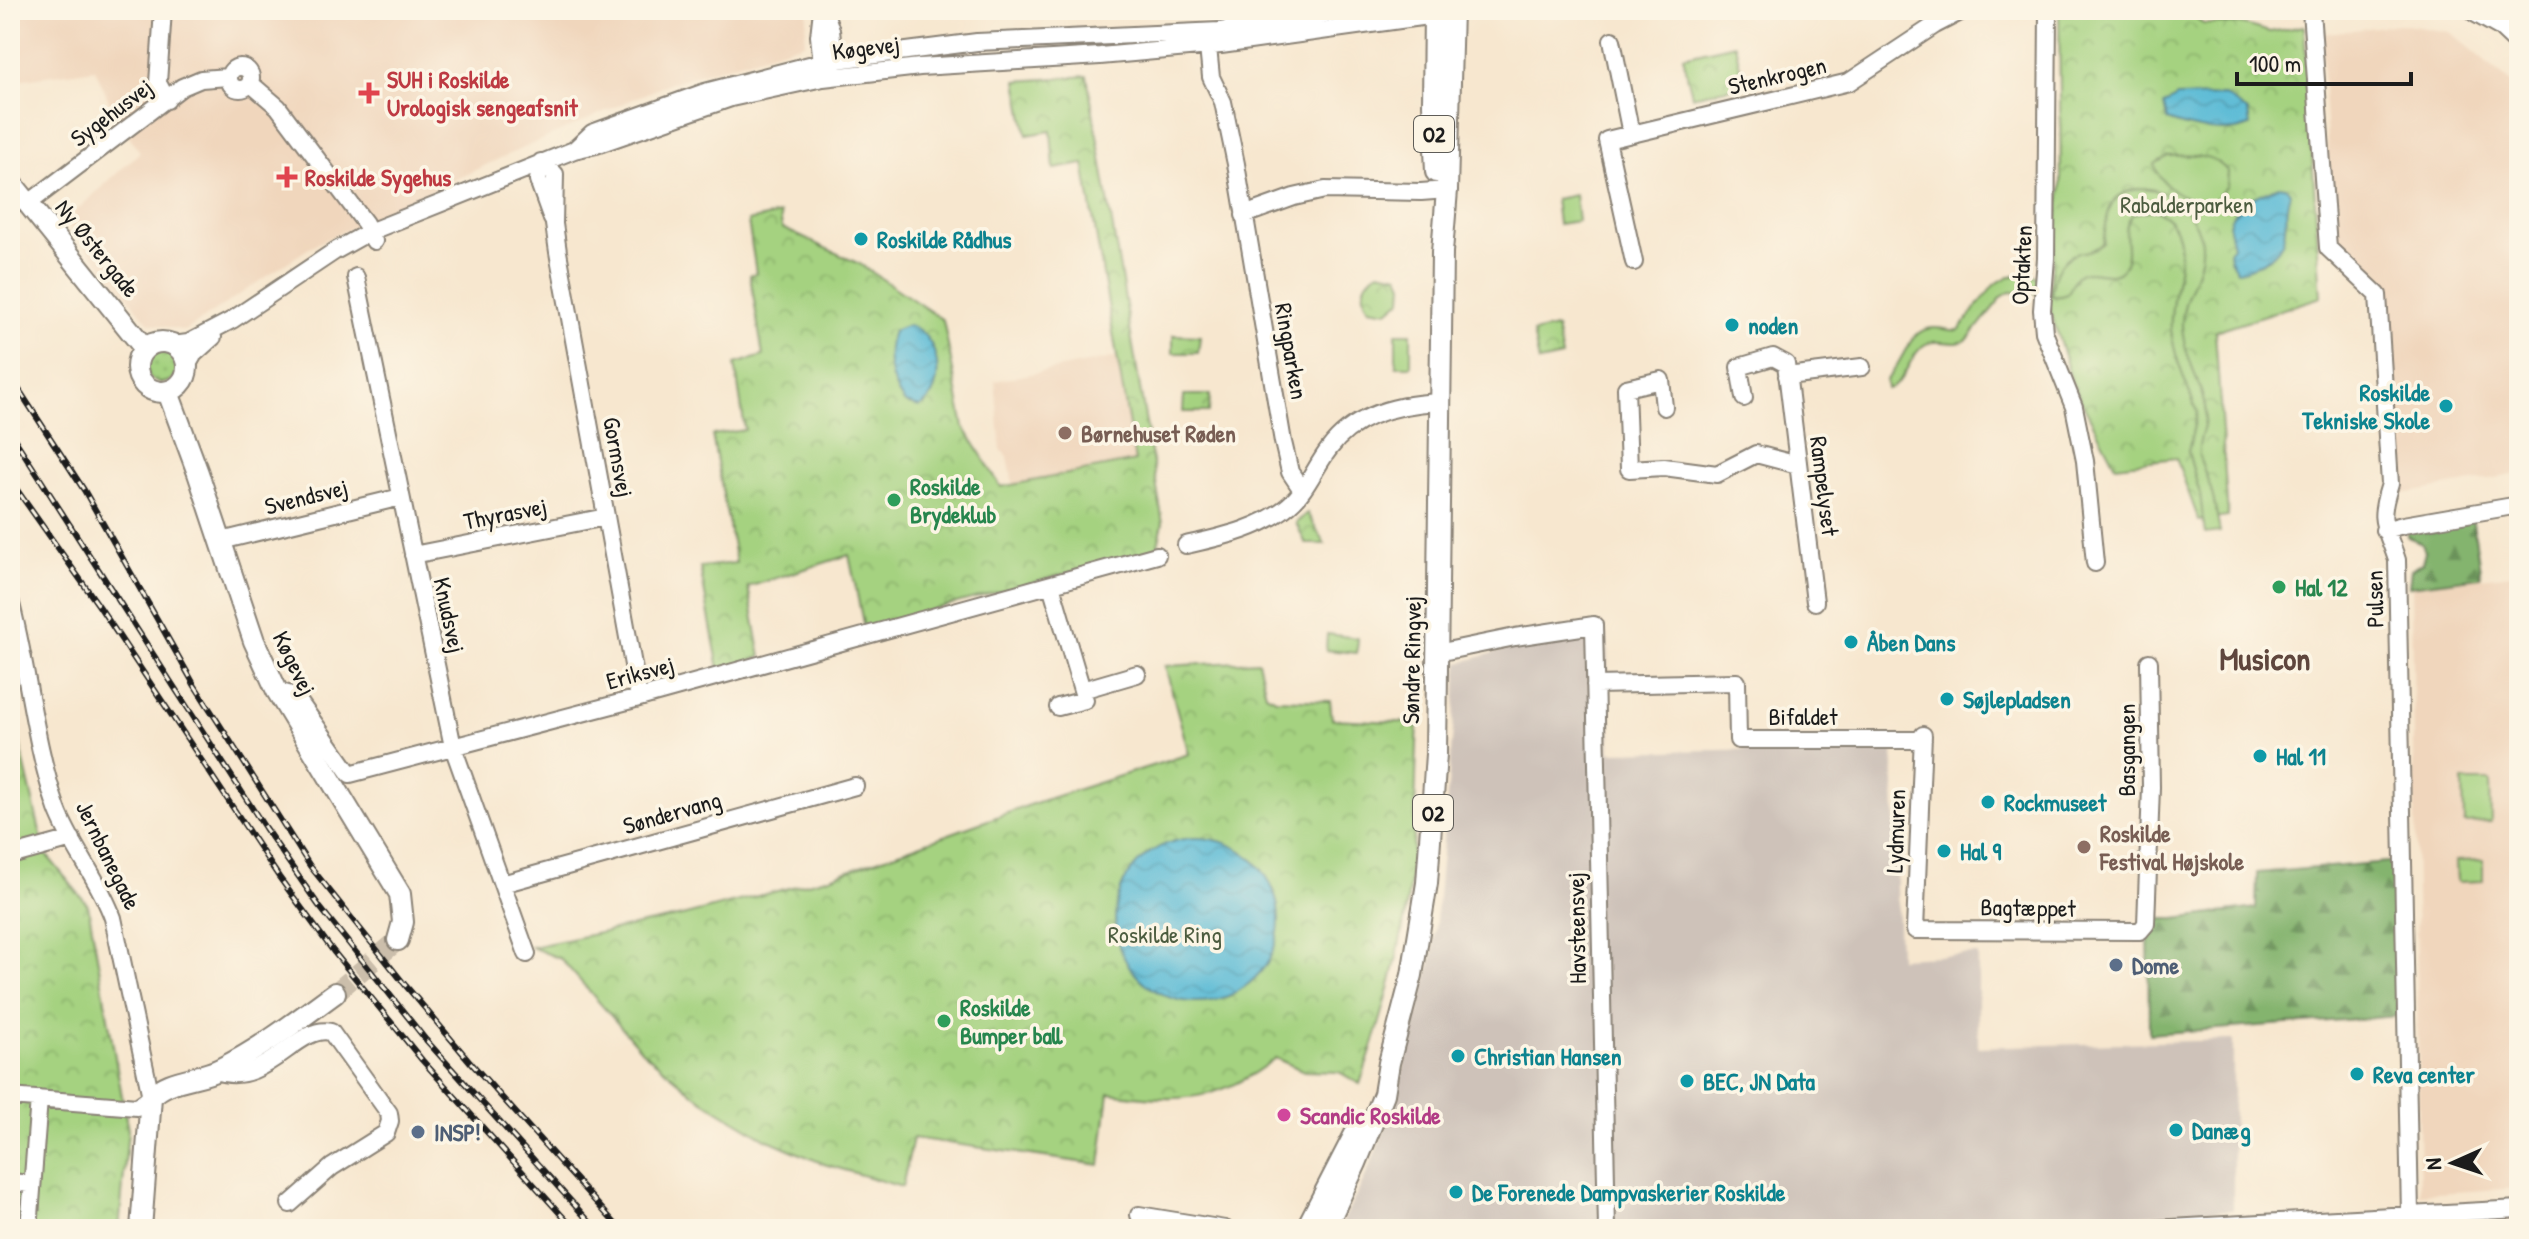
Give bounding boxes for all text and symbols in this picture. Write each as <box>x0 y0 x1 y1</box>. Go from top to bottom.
street label: Køgevej <box>830 27 902 67</box>
scale bar <box>2237 36 2411 86</box>
text: 100 m <box>2249 47 2301 79</box>
street label: Stenkrogen <box>1725 48 1829 102</box>
place label: SUH i Roskilde Urologisk sengeafsnit <box>387 63 578 124</box>
street label: Sygehusvej <box>63 71 159 153</box>
marker: SUH i Roskilde Urologisk sengeafsnit <box>358 82 380 104</box>
road number: O2 <box>1414 116 1454 152</box>
place label: Roskilde Sygehus <box>305 161 451 194</box>
marker: Roskilde Sygehus <box>276 166 298 188</box>
park label: Rabalderparken <box>2120 188 2254 220</box>
street label: Ny Østergade <box>49 192 148 304</box>
place label: Roskilde Rådhus <box>877 223 1012 255</box>
street label: Optakten <box>2003 224 2039 306</box>
marker: Roskilde Rådhus <box>852 230 870 248</box>
street label: Ringparken <box>1268 300 1316 402</box>
place label: noden <box>1748 309 1798 341</box>
marker: noden <box>1723 316 1741 334</box>
place label: Roskilde Tekniske Skole <box>2301 376 2430 436</box>
marker: Roskilde Tekniske Skole <box>2437 397 2455 415</box>
street label: Gormsvej <box>596 414 642 500</box>
place label: Børnehuset Røden <box>1081 417 1236 449</box>
marker: Børnehuset Røden <box>1056 424 1074 442</box>
street label: Rampelyset <box>1803 434 1847 538</box>
street label: Svendsvej <box>261 470 351 522</box>
place label: Roskilde Brydeklub <box>910 470 996 531</box>
street label: Thyrasvej <box>461 489 549 537</box>
marker: Roskilde Brydeklub <box>885 491 903 509</box>
street label: Pulsen <box>2358 570 2390 628</box>
place label: Hal 12 <box>2295 571 2348 603</box>
street label: Knudsvej <box>426 574 474 656</box>
marker: Hal 12 <box>2270 578 2288 596</box>
street label: Søndre Ringvej <box>1394 596 1428 724</box>
street label: Køgevej <box>266 626 324 700</box>
place label: Åben Dans <box>1867 626 1955 658</box>
marker: Åben Dans <box>1842 633 1860 651</box>
district label: Musicon <box>2219 637 2311 680</box>
street label: Eriksvej <box>602 648 678 696</box>
place label: Søjlepladsen <box>1963 683 2071 716</box>
marker: Søjlepladsen <box>1938 690 1956 708</box>
street label: Bifaldet <box>1768 700 1838 732</box>
street label: Basgangen <box>2110 704 2142 796</box>
place label: Hal 11 <box>2276 740 2326 772</box>
marker: Hal 11 <box>2251 747 2269 765</box>
street label: Søndervang <box>619 783 725 841</box>
place label: Rockmuseet <box>2004 786 2107 818</box>
street label: Lydmuren <box>1878 788 1912 874</box>
marker: Rockmuseet <box>1979 793 1997 811</box>
street label: Jernbanegade <box>69 795 149 915</box>
road number: O2 <box>1413 795 1453 831</box>
place label: Roskilde Festival Højskole <box>2099 817 2245 877</box>
place label: Hal 9 <box>1960 835 2002 867</box>
marker: Roskilde Festival Højskole <box>2075 838 2093 856</box>
marker: Hal 9 <box>1935 842 1953 860</box>
street label: Havsteensvej <box>1559 872 1593 984</box>
street label: Bagtæppet <box>1980 890 2077 924</box>
park label: Roskilde Ring <box>1108 918 1222 950</box>
place label: Dome <box>2132 949 2179 981</box>
marker: Dome <box>2107 956 2125 974</box>
place label: Roskilde Bumper ball <box>960 991 1063 1052</box>
marker: Roskilde Bumper ball <box>935 1012 953 1030</box>
place label: Christian Hansen <box>1474 1040 1622 1072</box>
marker: Christian Hansen <box>1449 1047 1467 1065</box>
place label: Reva center <box>2373 1058 2475 1090</box>
place label: BEC, JN Data <box>1703 1065 1816 1097</box>
marker: Reva center <box>2348 1065 2366 1083</box>
marker: BEC, JN Data <box>1678 1072 1696 1090</box>
place label: Scandic Roskilde <box>1300 1099 1441 1131</box>
marker: Scandic Roskilde <box>1275 1106 1293 1124</box>
place label: Danæg <box>2192 1114 2251 1147</box>
place label: INSP! <box>434 1116 481 1148</box>
marker: Danæg <box>2167 1121 2185 1139</box>
marker: INSP! <box>409 1123 427 1141</box>
north arrow <box>2413 1123 2493 1203</box>
text: N <box>2418 1157 2448 1171</box>
place label: De Forenede Dampvaskerier Roskilde <box>1472 1176 1786 1209</box>
marker: De Forenede Dampvaskerier Roskilde <box>1447 1183 1465 1201</box>

